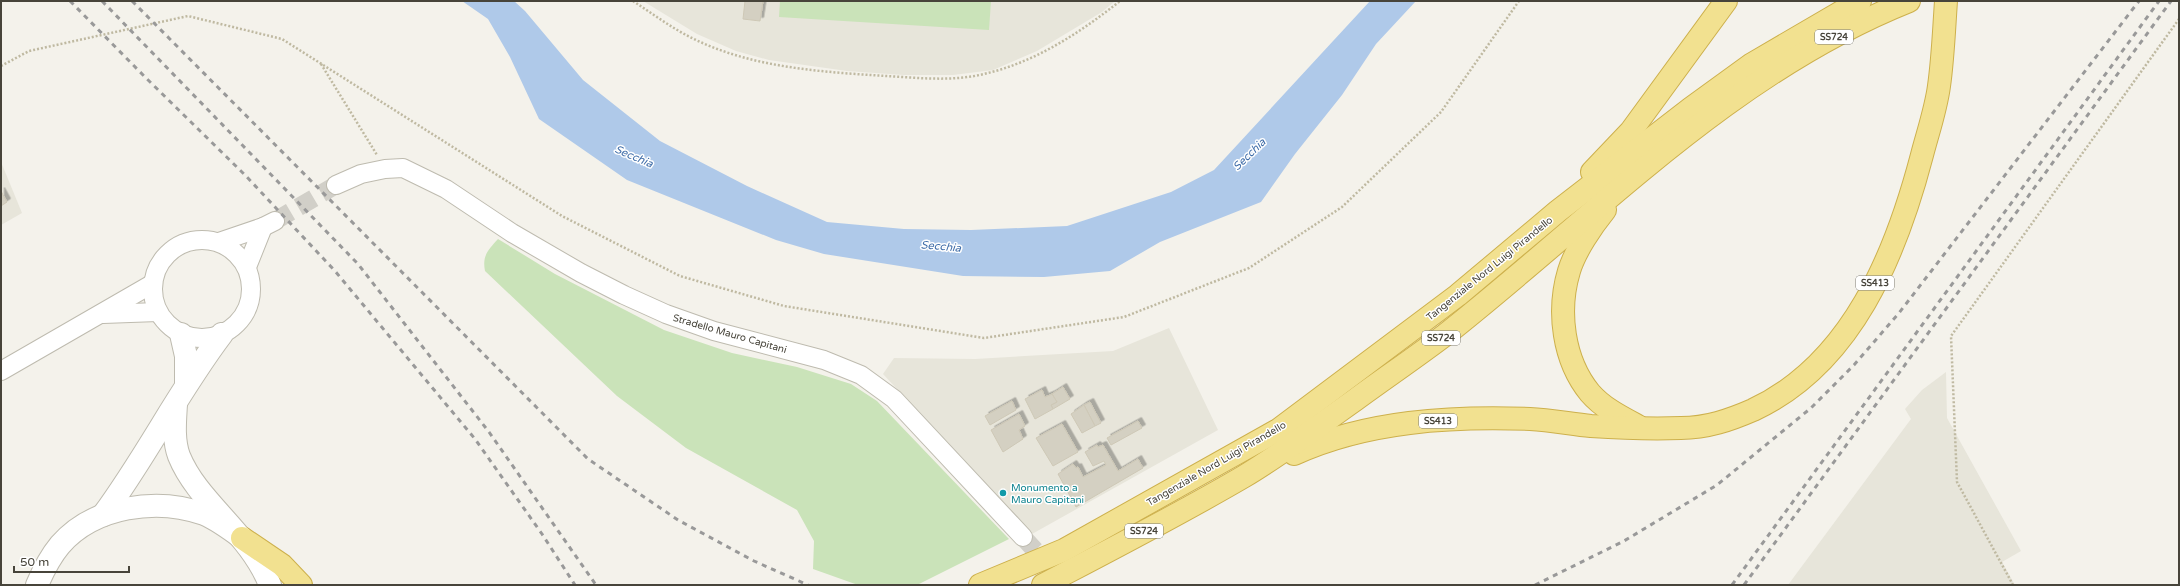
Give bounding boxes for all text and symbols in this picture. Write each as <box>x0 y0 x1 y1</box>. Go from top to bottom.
road number: SS724 <box>1815 30 1853 44</box>
water label: Secchia <box>1230 135 1269 173</box>
water label: Secchia <box>613 143 656 171</box>
street label: Tangenziale Nord Luigi Pirandello <box>1424 214 1555 323</box>
water label: Secchia <box>920 238 962 255</box>
road number: SS413 <box>1856 276 1894 290</box>
street label: Stradello Mauro Capitani <box>671 312 788 356</box>
road number: SS724 <box>1422 331 1460 345</box>
road number: SS413 <box>1419 414 1457 428</box>
street label: Tangenziale Nord Luigi Pirandello <box>1145 419 1288 509</box>
place label: Monumento a Mauro Capitani <box>1011 482 1084 506</box>
marker: Monumento a Mauro Capitani <box>998 488 1008 498</box>
road number: SS724 <box>1125 524 1163 538</box>
scale bar <box>14 548 129 574</box>
text: 50 m <box>20 555 49 569</box>

